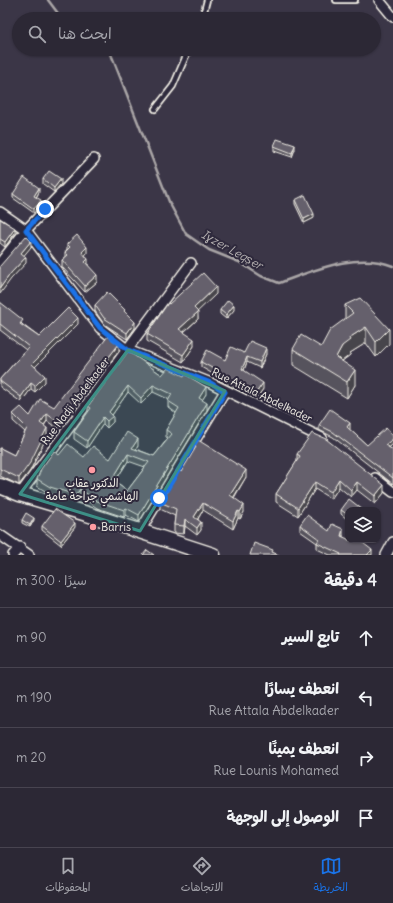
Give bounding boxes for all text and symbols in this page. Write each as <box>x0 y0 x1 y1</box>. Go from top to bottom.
search box <box>12 12 381 56</box>
icon: search <box>26 23 48 45</box>
text: ابحث هنا <box>58 24 112 43</box>
route end <box>36 200 54 218</box>
water label: Iɣzer Leqṣer <box>199 227 267 274</box>
street label: Rue Nadji Abdelkader <box>37 354 113 448</box>
street label: Rue Attala Abdelkader <box>209 365 315 426</box>
marker: الدكتور عقاب الهاشمي جراحة عامة <box>87 465 97 475</box>
place label: الدكتور عقاب الهاشمي جراحة عامة <box>46 476 138 507</box>
route start <box>150 489 168 507</box>
map controls <box>345 507 381 543</box>
button: layers <box>345 507 381 543</box>
place label: Barris <box>101 520 131 534</box>
marker: Barris <box>88 522 98 532</box>
text: 4 دقيقة <box>324 569 377 591</box>
text: سيرًا · 300 m <box>16 572 87 589</box>
text: تابع السير <box>282 627 339 646</box>
icon: ahead <box>355 627 377 649</box>
text: 90 m <box>16 629 47 646</box>
text: انعطف يسارًا <box>265 679 339 698</box>
icon: left <box>355 687 377 709</box>
text: 190 m <box>16 689 52 706</box>
text: Rue Attala Abdelkader <box>209 702 339 719</box>
text: انعطف يمينًا <box>268 739 339 758</box>
icon: right <box>355 747 377 769</box>
text: 20 m <box>16 749 46 766</box>
text: Rue Lounis Mohamed <box>213 762 339 779</box>
text: الوصول إلى الوجهة <box>226 807 339 826</box>
icon: arrive <box>355 807 377 829</box>
tab: المحفوظات <box>45 855 90 897</box>
tab: الاتجاهات <box>181 855 223 897</box>
tab: الخريطة <box>314 855 348 897</box>

